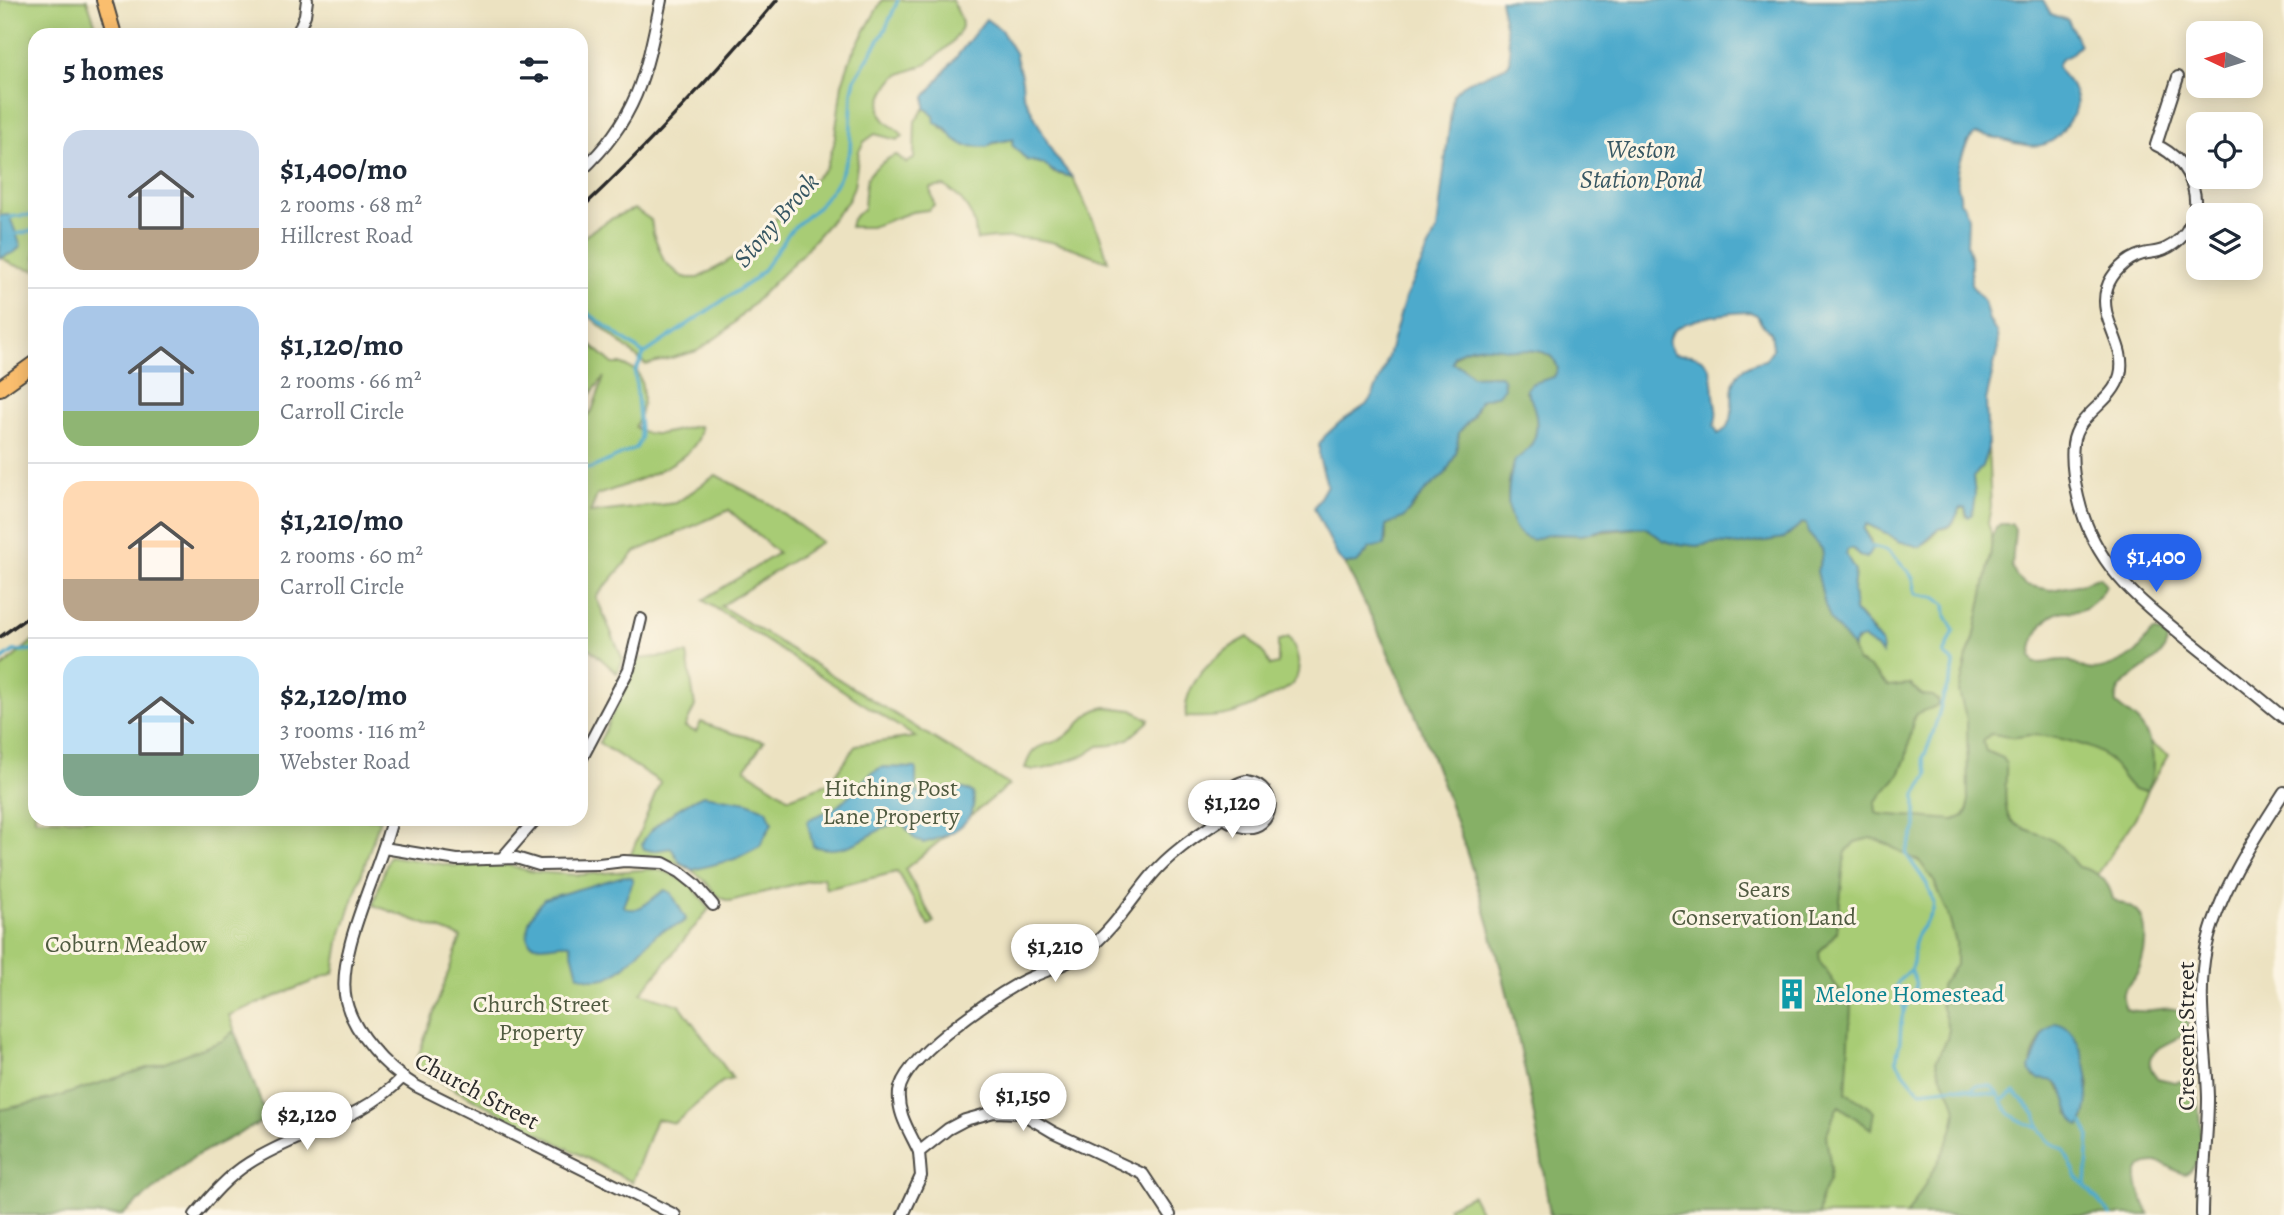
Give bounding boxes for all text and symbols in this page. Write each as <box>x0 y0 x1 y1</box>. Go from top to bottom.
north arrow <box>2186 21 2263 98</box>
map controls <box>2186 21 2263 280</box>
text: 5 homes <box>63 50 164 90</box>
icon: filters <box>515 51 553 89</box>
button: locate <box>2186 112 2263 189</box>
water label: Weston Station Pond <box>1580 132 1702 197</box>
text: $1,400/mo <box>280 149 408 189</box>
icon: home <box>119 158 203 242</box>
water label: Stony Brook <box>725 165 827 275</box>
text: 2 rooms · 68 m² <box>280 189 422 220</box>
button: layers <box>2186 203 2263 280</box>
text: Hillcrest Road <box>280 220 413 251</box>
text: $1,120/mo <box>280 325 404 365</box>
icon: home <box>119 334 203 418</box>
text: 2 rooms · 66 m² <box>280 365 422 396</box>
text: Carroll Circle <box>280 396 404 427</box>
text: $1,210/mo <box>280 500 404 540</box>
icon: home <box>119 509 203 593</box>
pin: $1,400 <box>2099 534 2213 594</box>
text: 2 rooms · 60 m² <box>280 540 423 571</box>
text: $1,400 <box>2126 541 2186 572</box>
text: Carroll Circle <box>280 571 404 602</box>
text: $2,120/mo <box>280 675 407 715</box>
icon: home <box>119 684 203 768</box>
text: 3 rooms · 116 m² <box>280 715 425 746</box>
text: Webster Road <box>280 746 410 777</box>
park label: Hitching Post Lane Property <box>822 772 960 832</box>
pin: $1,120 <box>1175 780 1289 840</box>
text: $1,120 <box>1204 787 1260 818</box>
park label: Sears Conservation Land <box>1671 873 1857 933</box>
pin: $1,210 <box>998 925 1112 984</box>
park label: Coburn Meadow <box>45 928 207 960</box>
text: $1,210 <box>1027 931 1083 962</box>
street label: Crescent Street <box>2170 961 2202 1111</box>
building icon: Melone Homestead <box>1775 977 1809 1011</box>
place label: Melone Homestead <box>1815 978 2005 1010</box>
park label: Church Street Property <box>473 988 609 1048</box>
street label: Church Street <box>409 1045 545 1137</box>
pin: $1,150 <box>966 1074 1080 1133</box>
text: $1,150 <box>996 1080 1050 1111</box>
pin: $2,120 <box>250 1092 364 1152</box>
text: $2,120 <box>278 1099 336 1130</box>

